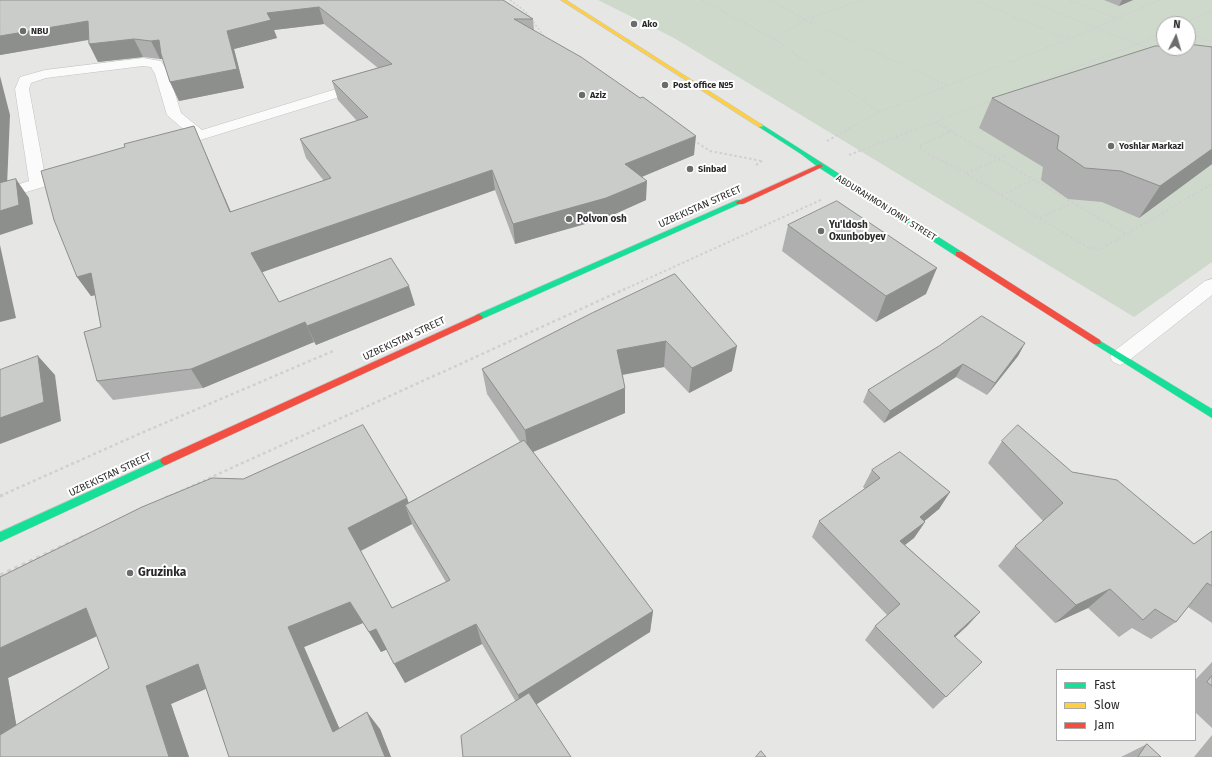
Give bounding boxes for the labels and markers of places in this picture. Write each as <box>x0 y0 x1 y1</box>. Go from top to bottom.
marker: Ako <box>629 19 639 29</box>
place label: Ako <box>642 19 657 29</box>
marker: NBU <box>18 26 28 36</box>
place label: NBU <box>31 26 48 36</box>
marker: Post office №5 <box>660 80 670 90</box>
place label: Post office №5 <box>673 80 733 90</box>
marker: Aziz <box>577 90 587 100</box>
place label: Aziz <box>590 90 606 100</box>
marker: Yoshlar Markazi <box>1106 141 1116 151</box>
place label: Yoshlar Markazi <box>1119 141 1184 151</box>
marker: Sinbad <box>685 164 695 174</box>
place label: Sinbad <box>698 164 726 174</box>
place label: Polvon osh <box>577 213 627 225</box>
marker: Polvon osh <box>564 214 574 224</box>
place label: Yu'ldosh Oxunbobyev <box>829 219 886 242</box>
marker: Yu'ldosh Oxunbobyev <box>816 226 826 236</box>
place label: Gruzinka <box>138 566 186 580</box>
marker: Gruzinka <box>125 568 135 578</box>

